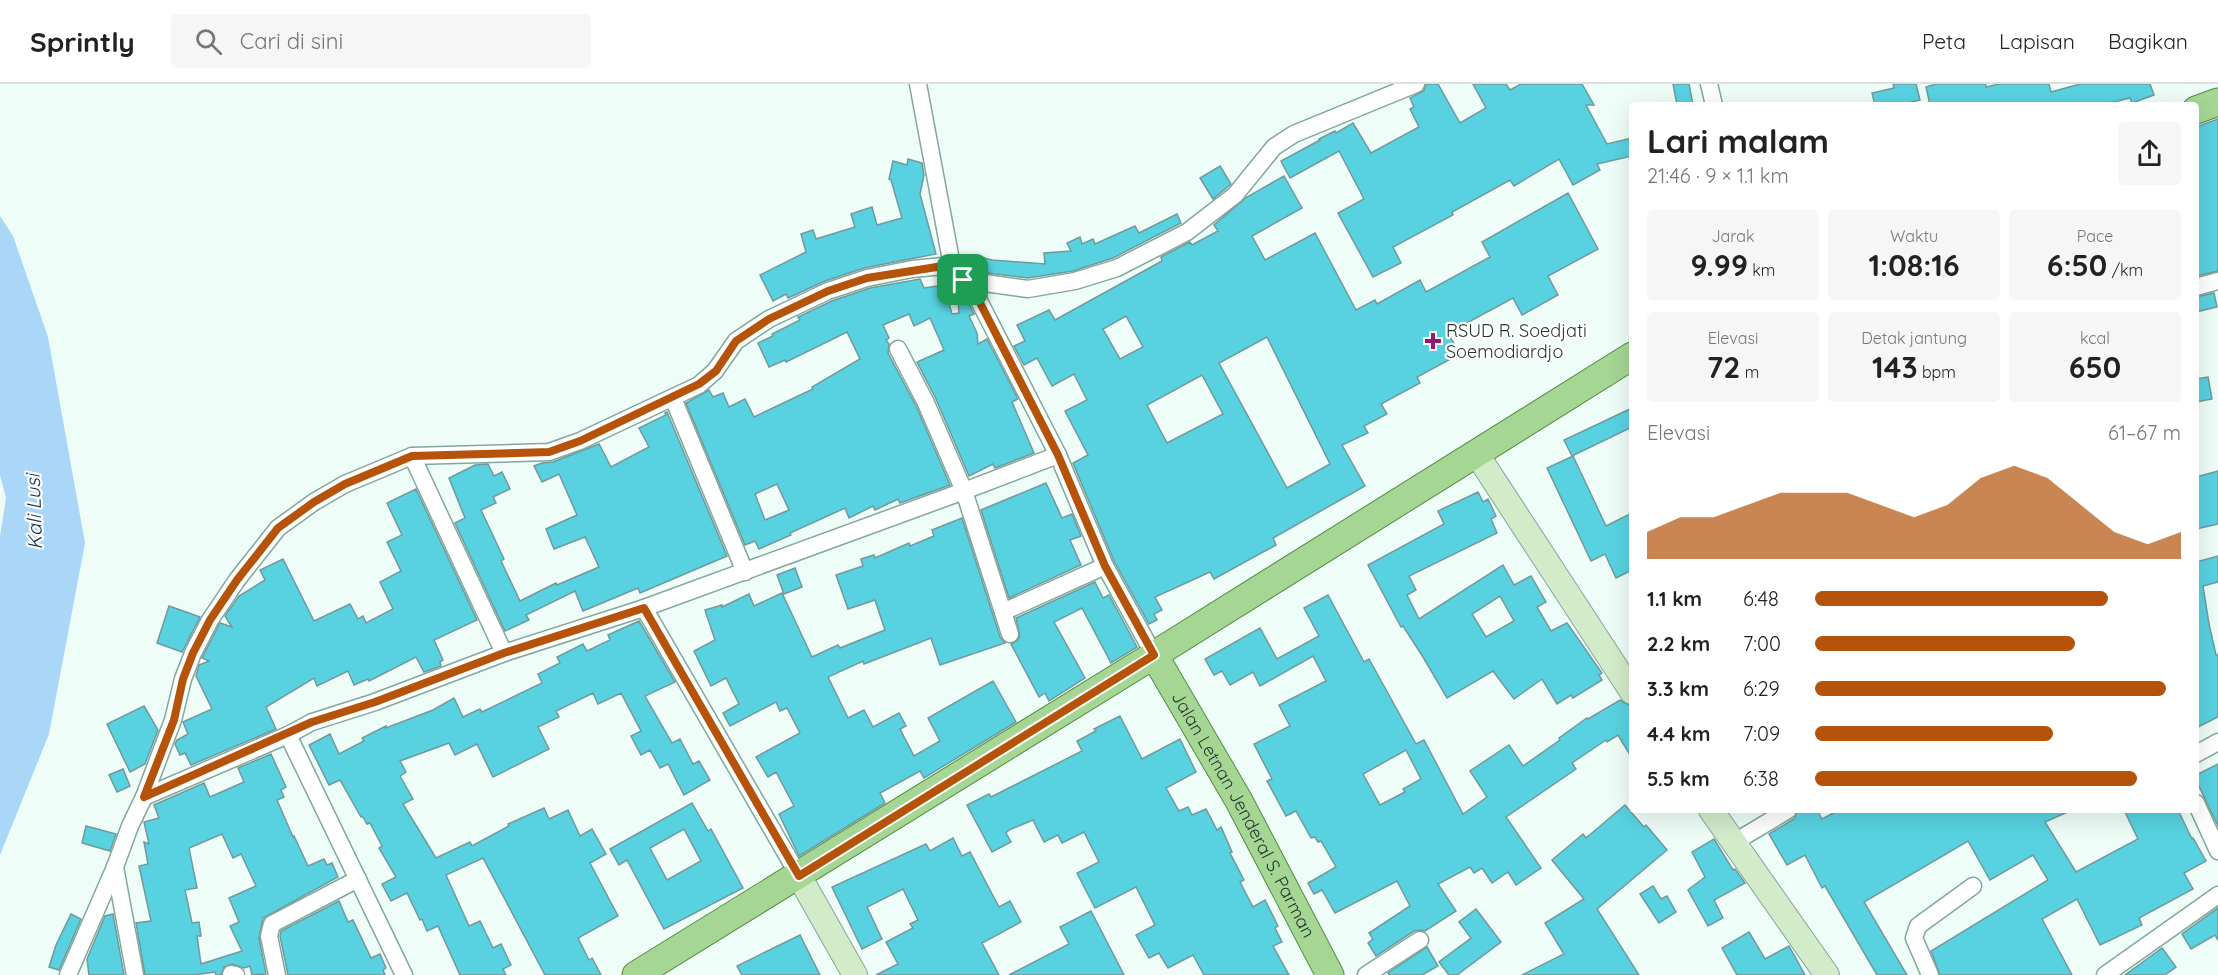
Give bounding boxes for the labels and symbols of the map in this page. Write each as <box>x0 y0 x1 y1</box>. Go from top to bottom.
pin <box>937 254 988 305</box>
place label: RSUD R. Soedjati Soemodiardjo <box>1446 319 1587 363</box>
marker: RSUD R. Soedjati Soemodiardjo <box>1424 332 1442 350</box>
water label: Kali Lusi <box>20 471 47 550</box>
street label: Jalan Letnan Jenderal S. Parman <box>1167 687 1320 941</box>

